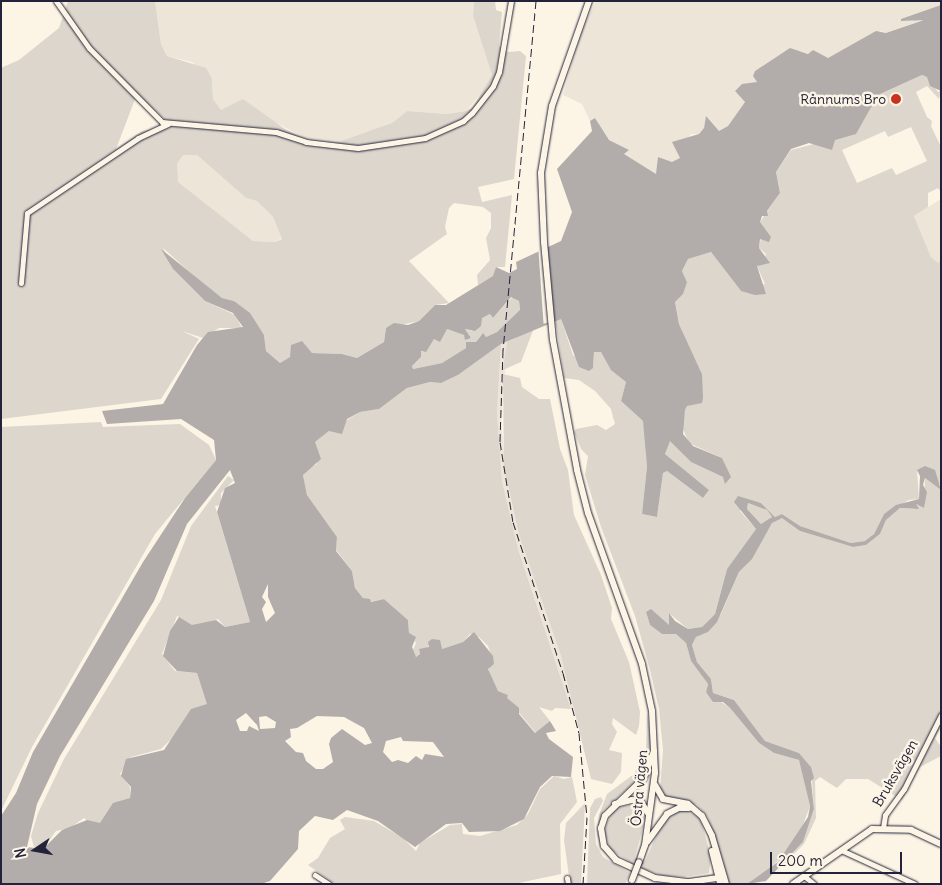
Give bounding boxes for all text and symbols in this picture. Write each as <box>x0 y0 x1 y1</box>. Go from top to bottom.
place label: Rånnums Bro <box>800 91 886 107</box>
marker: Rånnums Bro <box>890 93 902 105</box>
street label: Bruksvägen <box>869 736 921 810</box>
street label: Östra vägen <box>627 749 651 827</box>
north arrow <box>10 825 60 875</box>
scale bar <box>772 842 904 874</box>
text: N <box>11 847 30 860</box>
text: 200 m <box>778 851 823 870</box>

